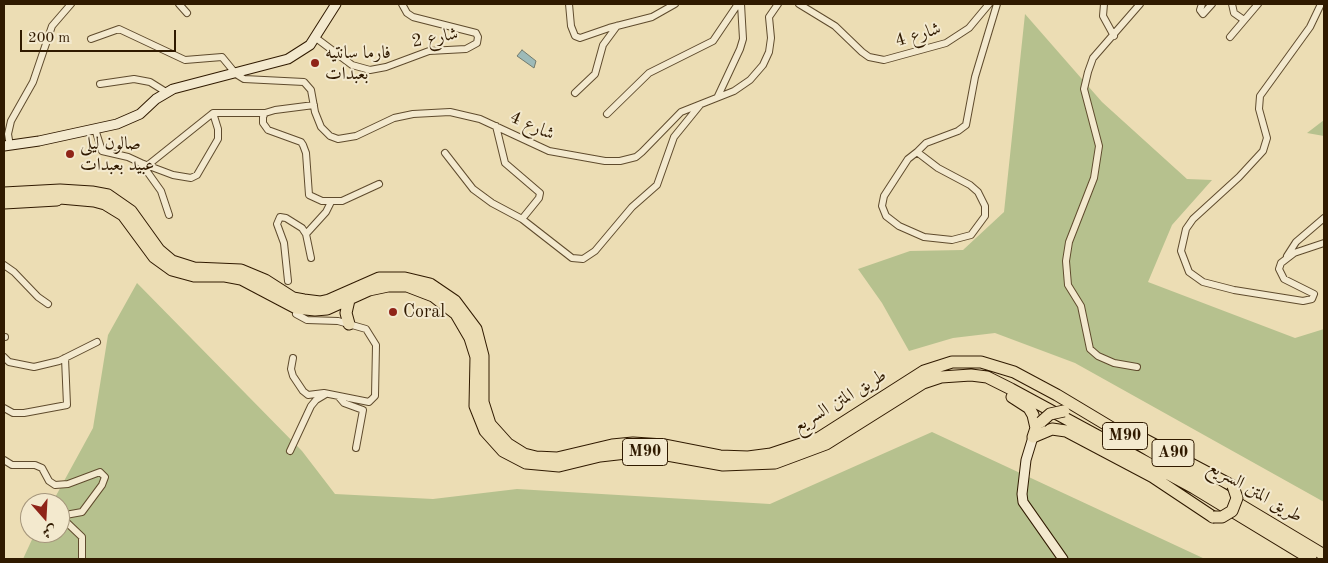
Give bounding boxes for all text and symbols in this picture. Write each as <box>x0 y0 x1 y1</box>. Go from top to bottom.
street label: شارع 4 <box>892 18 944 52</box>
scale bar <box>22 20 179 52</box>
street label: شارع 2 <box>410 23 460 53</box>
text: 200 m <box>28 31 70 46</box>
place label: فارما سانتيه بعبدات <box>325 42 391 84</box>
marker: فارما سانتيه بعبدات <box>309 57 321 69</box>
street label: شارع 4 <box>506 107 558 145</box>
place label: صالون ليلى عبيد بعبدات <box>80 133 154 176</box>
marker: صالون ليلى عبيد بعبدات <box>64 148 76 160</box>
place label: Coral <box>403 301 445 323</box>
marker: Coral <box>387 306 399 318</box>
street label: طريق المتن السريع <box>789 365 891 437</box>
road number: M90 <box>1102 422 1148 450</box>
road number: M90 <box>622 438 668 466</box>
road number: A90 <box>1152 439 1194 466</box>
street label: طريق المتن السريع <box>1204 456 1306 528</box>
north arrow <box>20 493 70 543</box>
text: ش <box>41 522 58 540</box>

